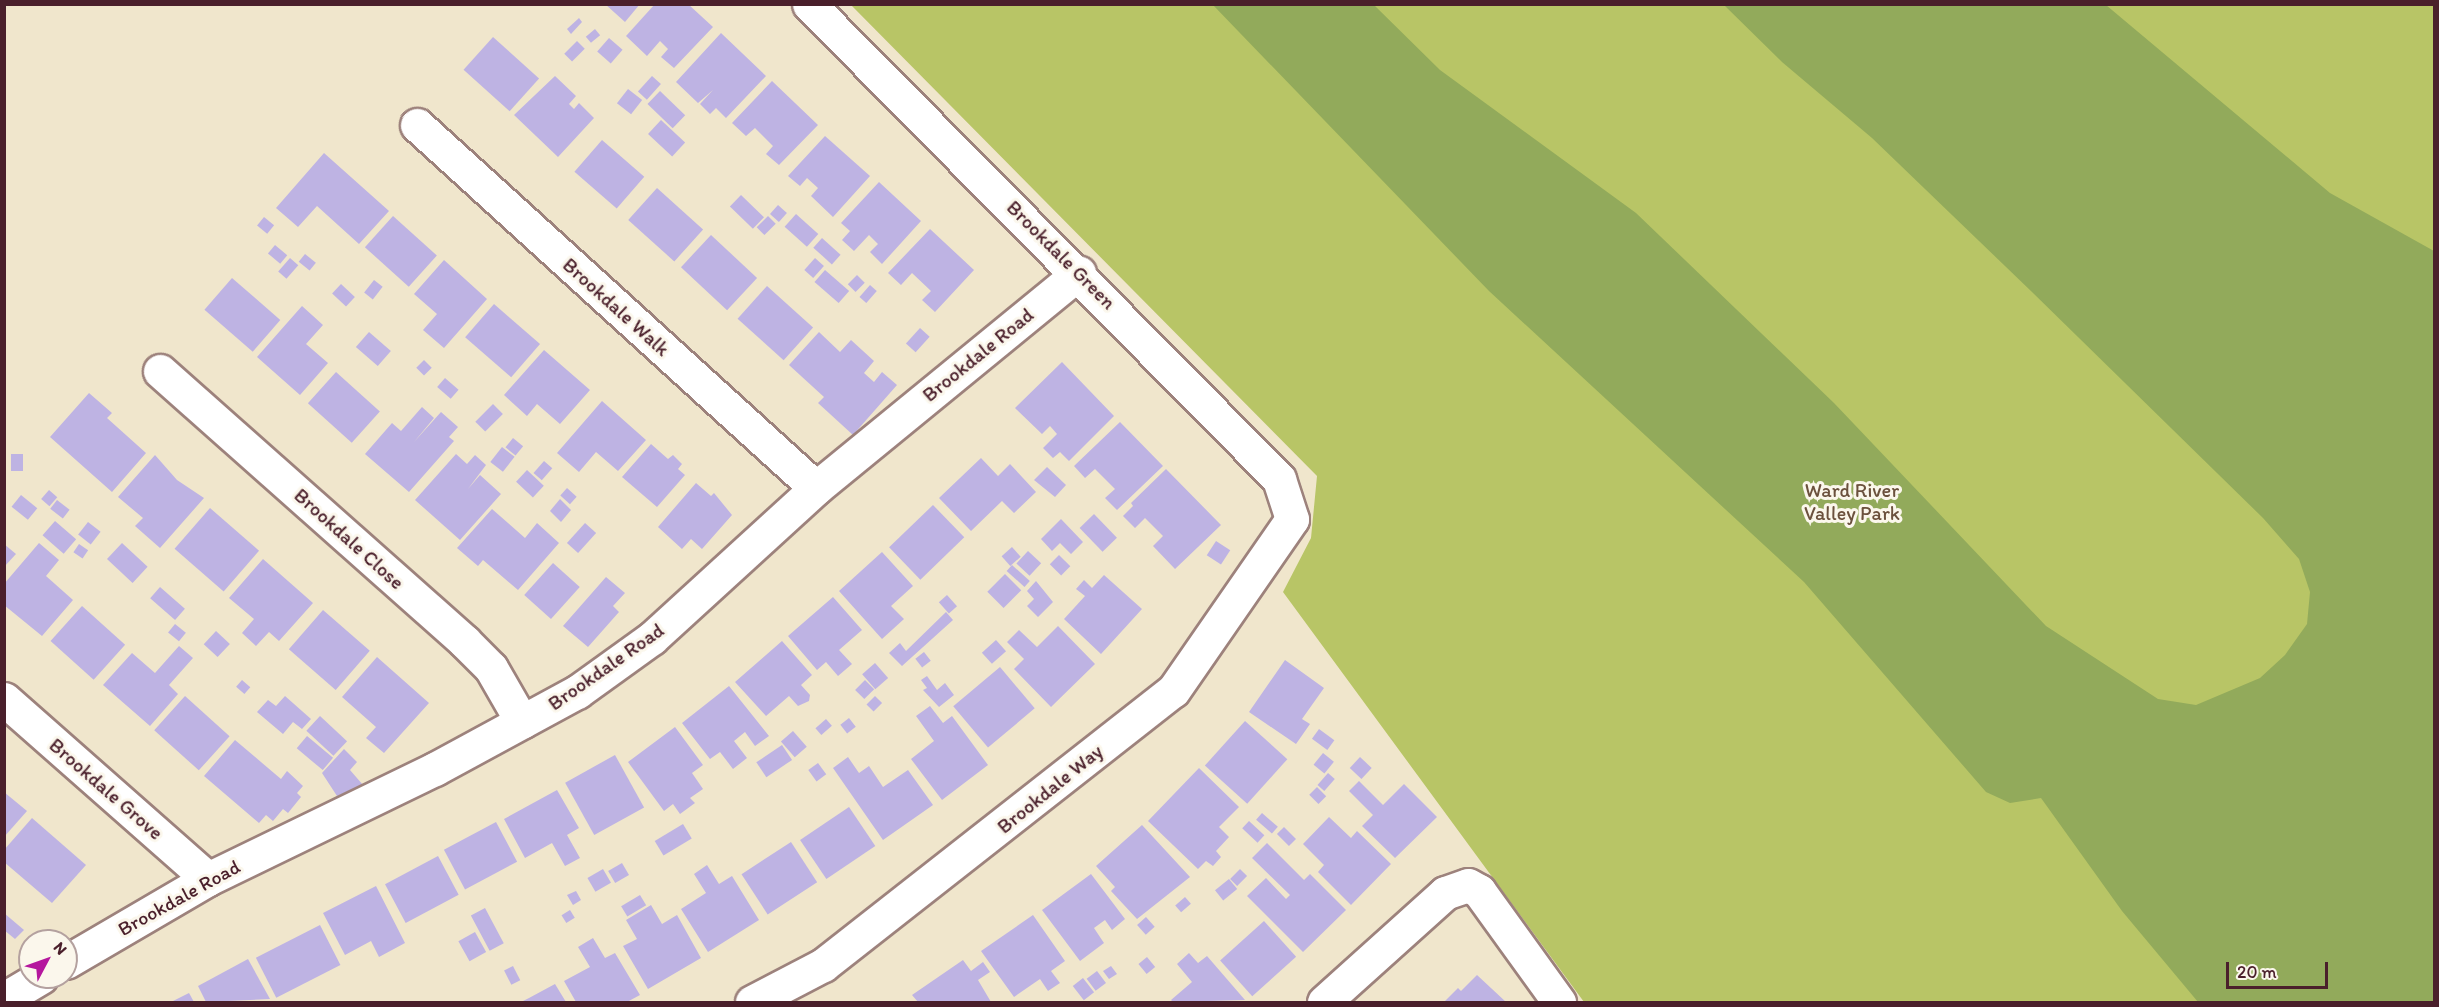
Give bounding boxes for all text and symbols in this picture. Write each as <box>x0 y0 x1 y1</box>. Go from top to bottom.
street label: Brookdale Green <box>1002 196 1120 314</box>
street label: Brookdale Walk <box>558 253 674 361</box>
street label: Brookdale Road <box>918 303 1038 407</box>
park label: Ward River Valley Park <box>1804 479 1900 526</box>
street label: Brookdale Close <box>289 483 409 595</box>
street label: Brookdale Road <box>544 618 668 716</box>
street label: Brookdale Grove <box>44 733 168 845</box>
street label: Brookdale Way <box>993 739 1107 839</box>
street label: Brookdale Road <box>114 855 244 941</box>
north arrow <box>18 929 78 989</box>
text: N <box>50 938 71 958</box>
scale bar <box>2229 950 2331 988</box>
text: 20 m <box>2237 961 2277 983</box>

